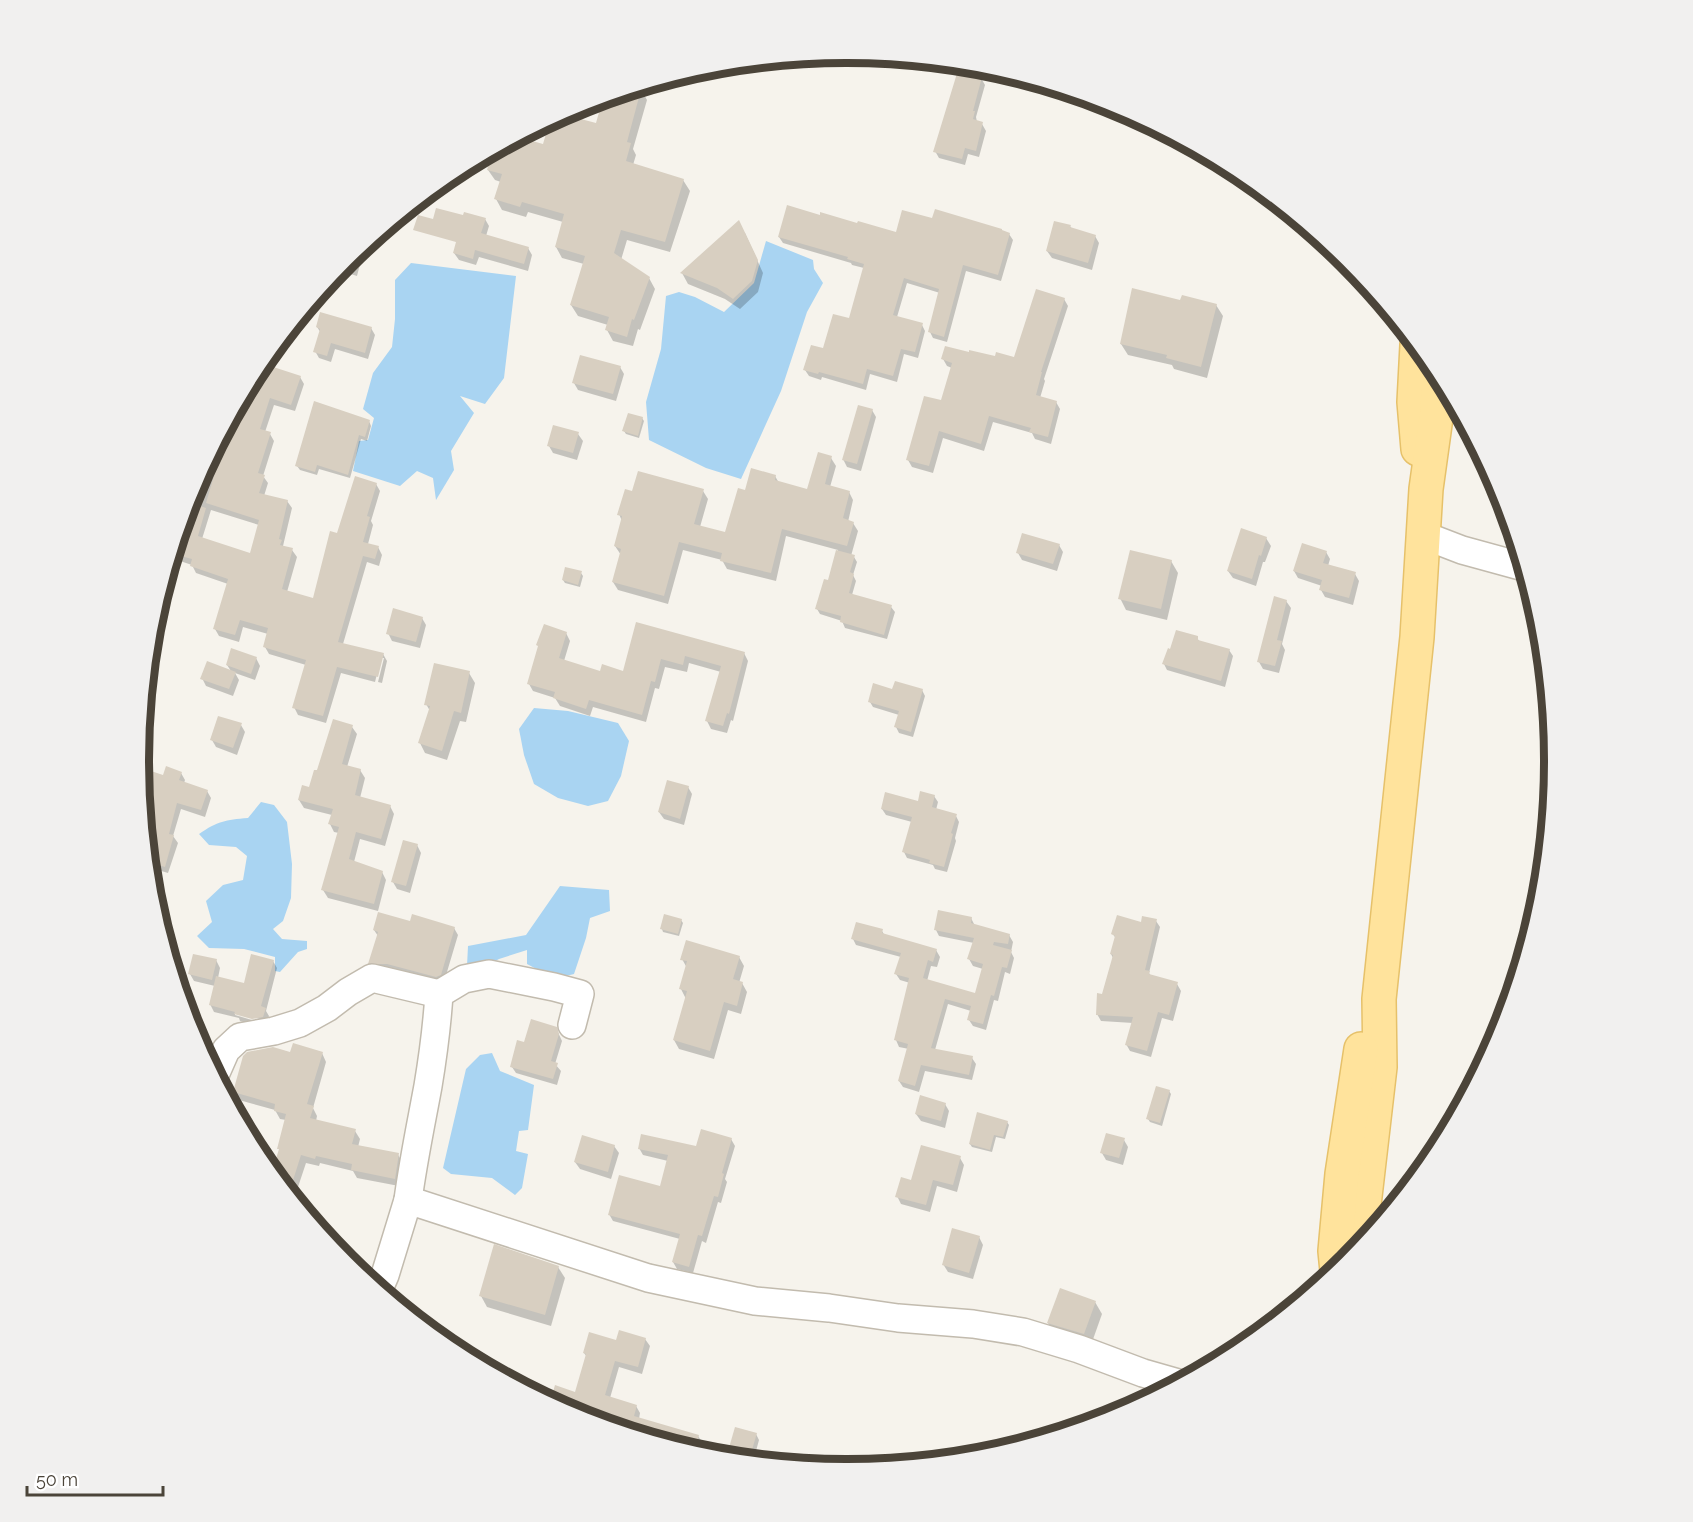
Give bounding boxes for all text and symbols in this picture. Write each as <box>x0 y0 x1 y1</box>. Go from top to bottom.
scale bar <box>27 1459 164 1497</box>
text: 50 m <box>36 1469 78 1490</box>

